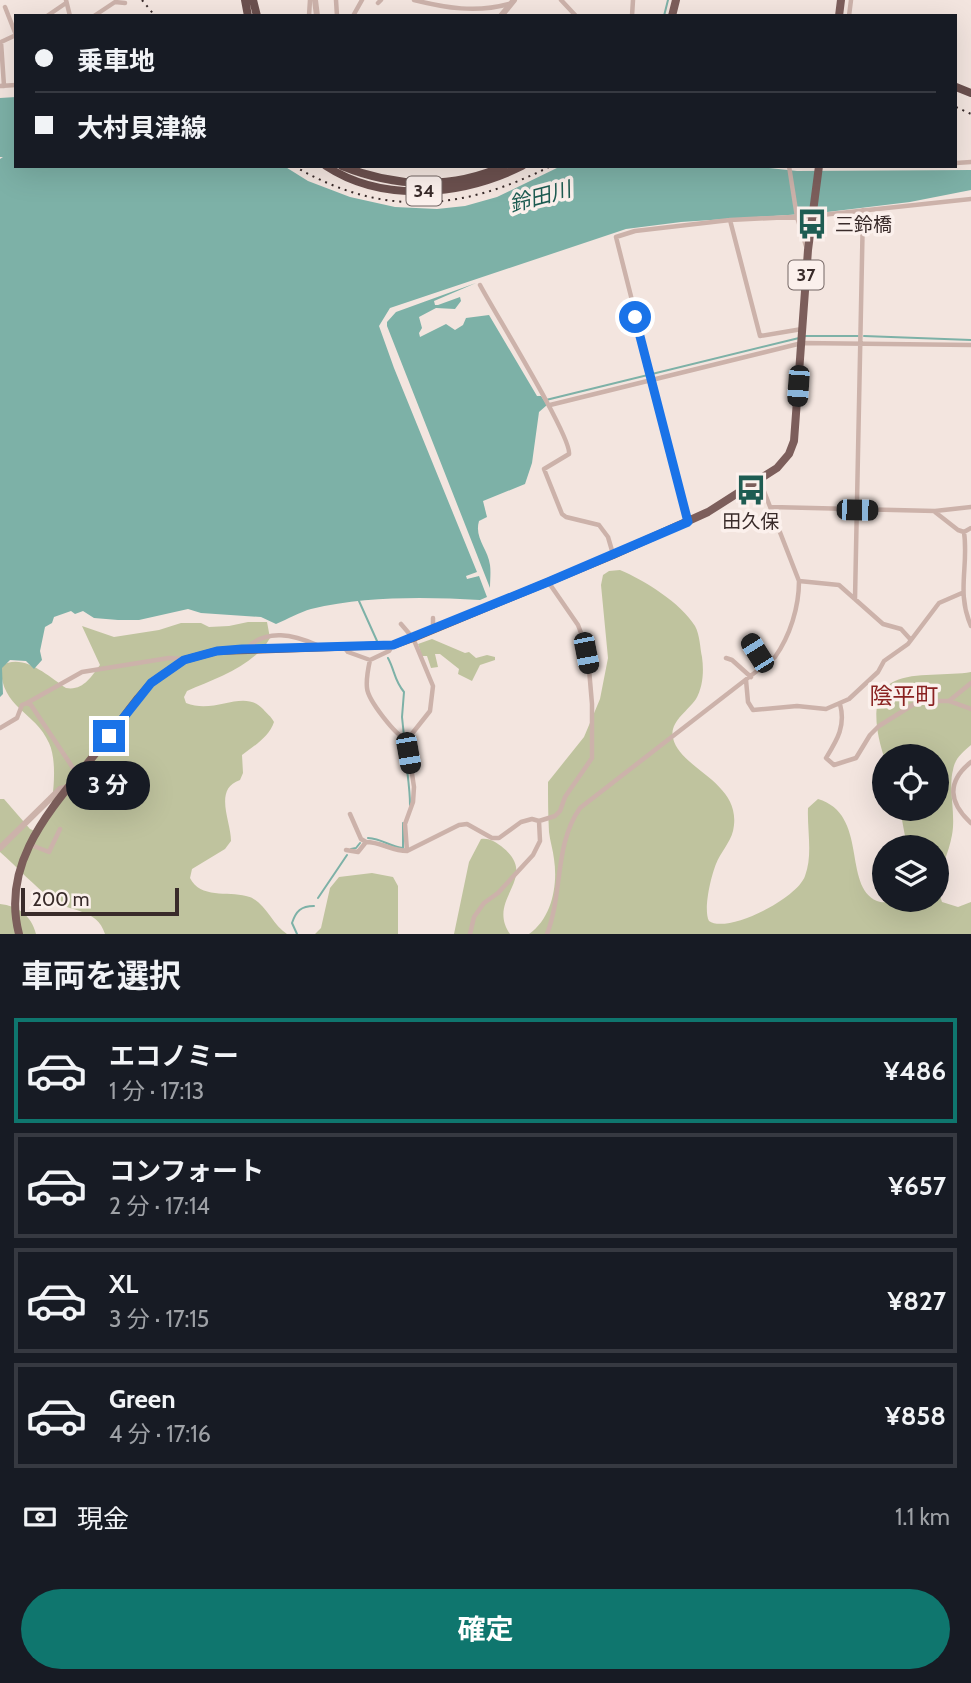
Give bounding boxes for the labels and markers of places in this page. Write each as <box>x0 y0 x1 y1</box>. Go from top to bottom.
bus stop icon: 三鈴橋 <box>795 207 829 241</box>
place label: 三鈴橋 <box>835 213 892 236</box>
bus stop icon: 田久保 <box>734 473 768 507</box>
place label: 田久保 <box>722 510 780 533</box>

